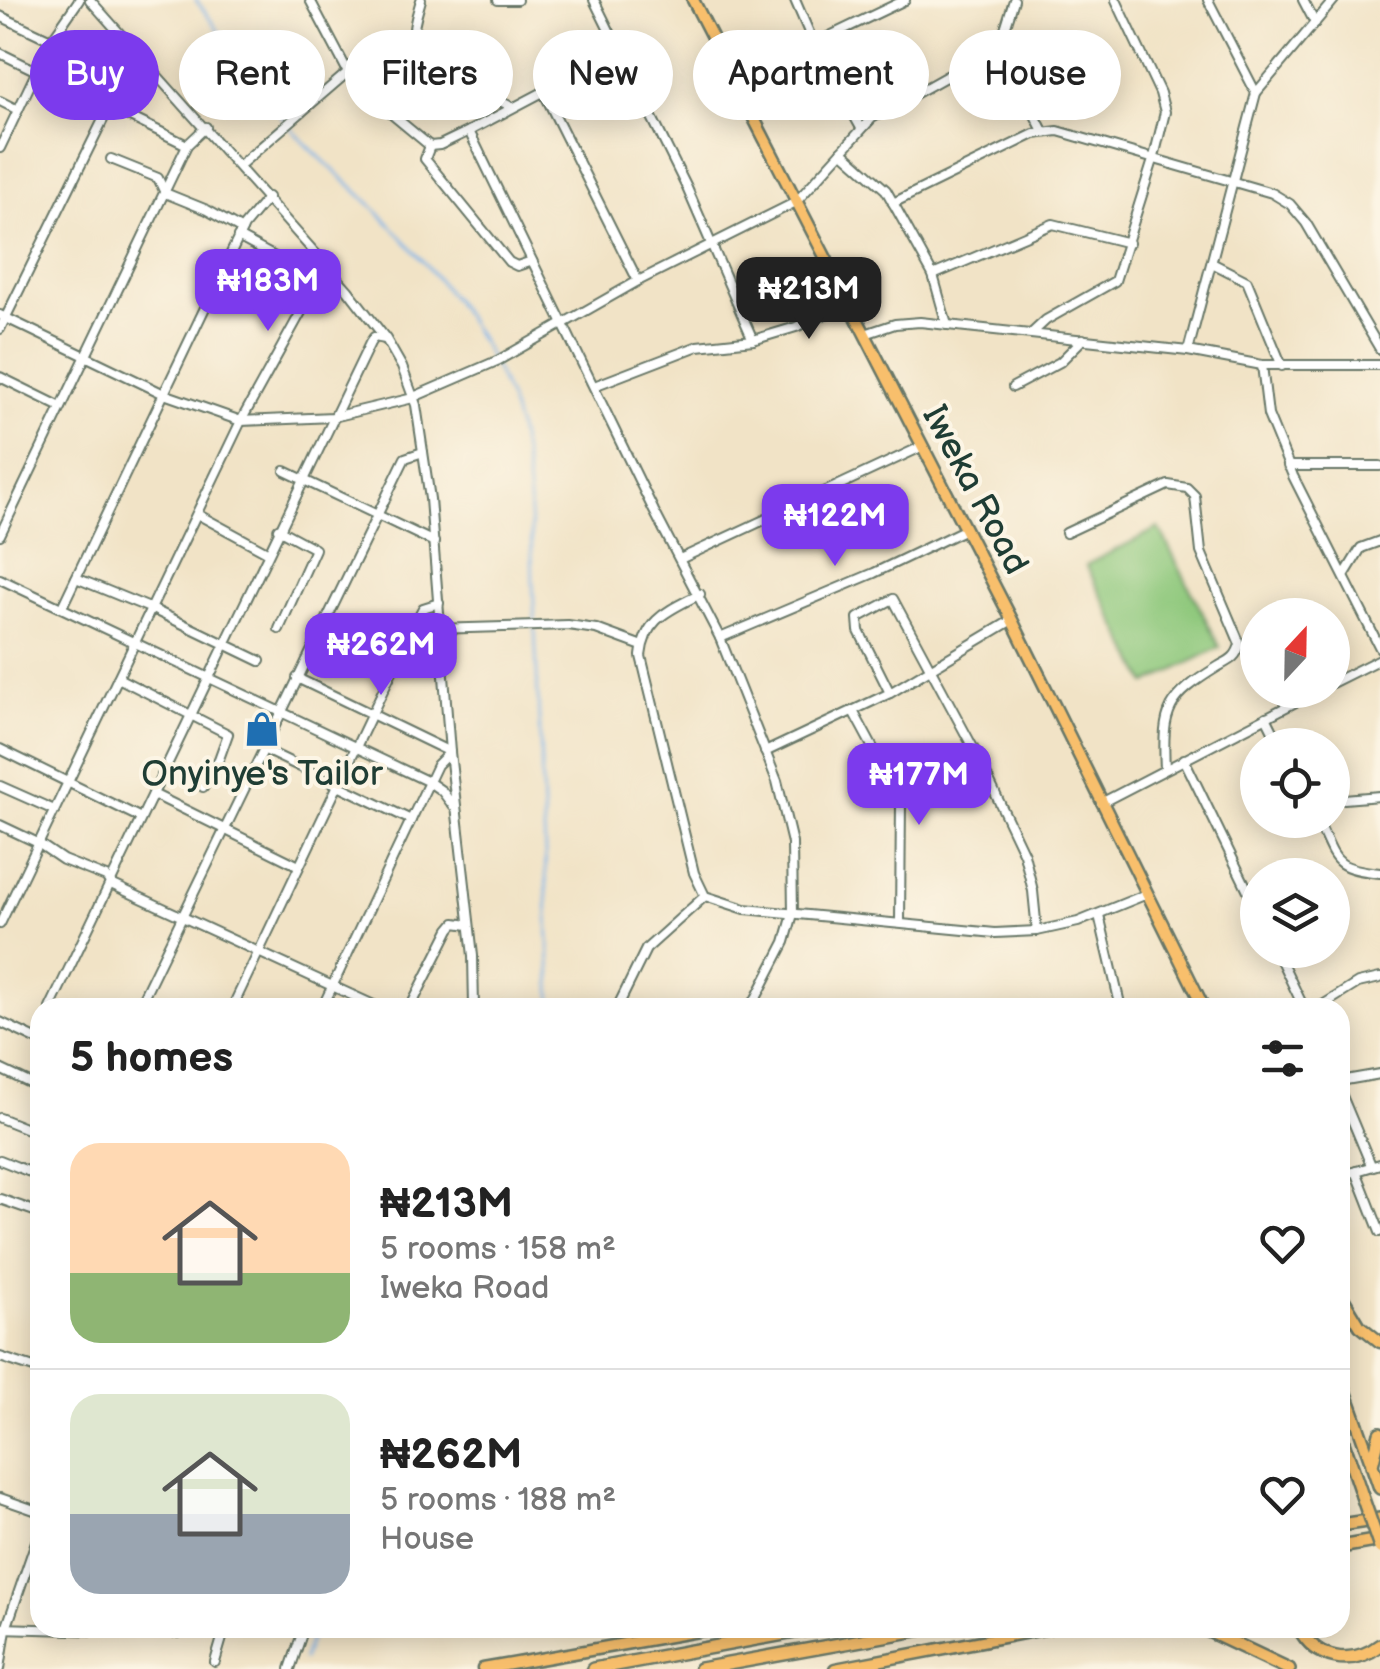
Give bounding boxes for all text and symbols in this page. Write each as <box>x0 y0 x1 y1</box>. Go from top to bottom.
chip: Buy <box>30 30 159 120</box>
chip: Rent <box>179 30 325 120</box>
chip: Filters <box>345 30 513 120</box>
chip: New <box>533 30 673 120</box>
chip: Apartment <box>693 30 929 120</box>
chip: House <box>949 30 1121 120</box>
pin: ₦183M <box>198 249 338 334</box>
pin: ₦213M <box>739 257 879 342</box>
text: ₦183M <box>217 262 319 301</box>
text: ₦213M <box>758 270 860 309</box>
street label: Iweka Road <box>913 398 1037 582</box>
pin: ₦122M <box>765 484 905 569</box>
text: ₦122M <box>784 497 886 536</box>
north arrow <box>1240 598 1350 708</box>
map controls <box>1240 598 1350 968</box>
pin: ₦262M <box>311 613 451 698</box>
text: ₦262M <box>327 626 435 665</box>
shop icon: Onyinye's Tailor <box>243 710 281 748</box>
button: locate <box>1240 728 1350 838</box>
pin: ₦177M <box>849 743 989 828</box>
place label: Onyinye's Tailor <box>141 753 384 796</box>
text: ₦177M <box>869 756 969 795</box>
button: layers <box>1240 858 1350 968</box>
icon: filters <box>1255 1031 1310 1086</box>
text: 5 homes <box>70 1033 233 1084</box>
text: ₦213M <box>380 1179 513 1230</box>
icon: home <box>150 1183 270 1303</box>
icon: heart <box>1255 1216 1310 1271</box>
text: 5 rooms · 158 m² <box>380 1230 616 1269</box>
text: Iweka Road <box>380 1269 549 1308</box>
text: ₦262M <box>380 1430 522 1481</box>
icon: home <box>150 1434 270 1554</box>
icon: heart <box>1255 1467 1310 1522</box>
text: 5 rooms · 188 m² <box>380 1481 616 1520</box>
text: House <box>380 1520 474 1559</box>

